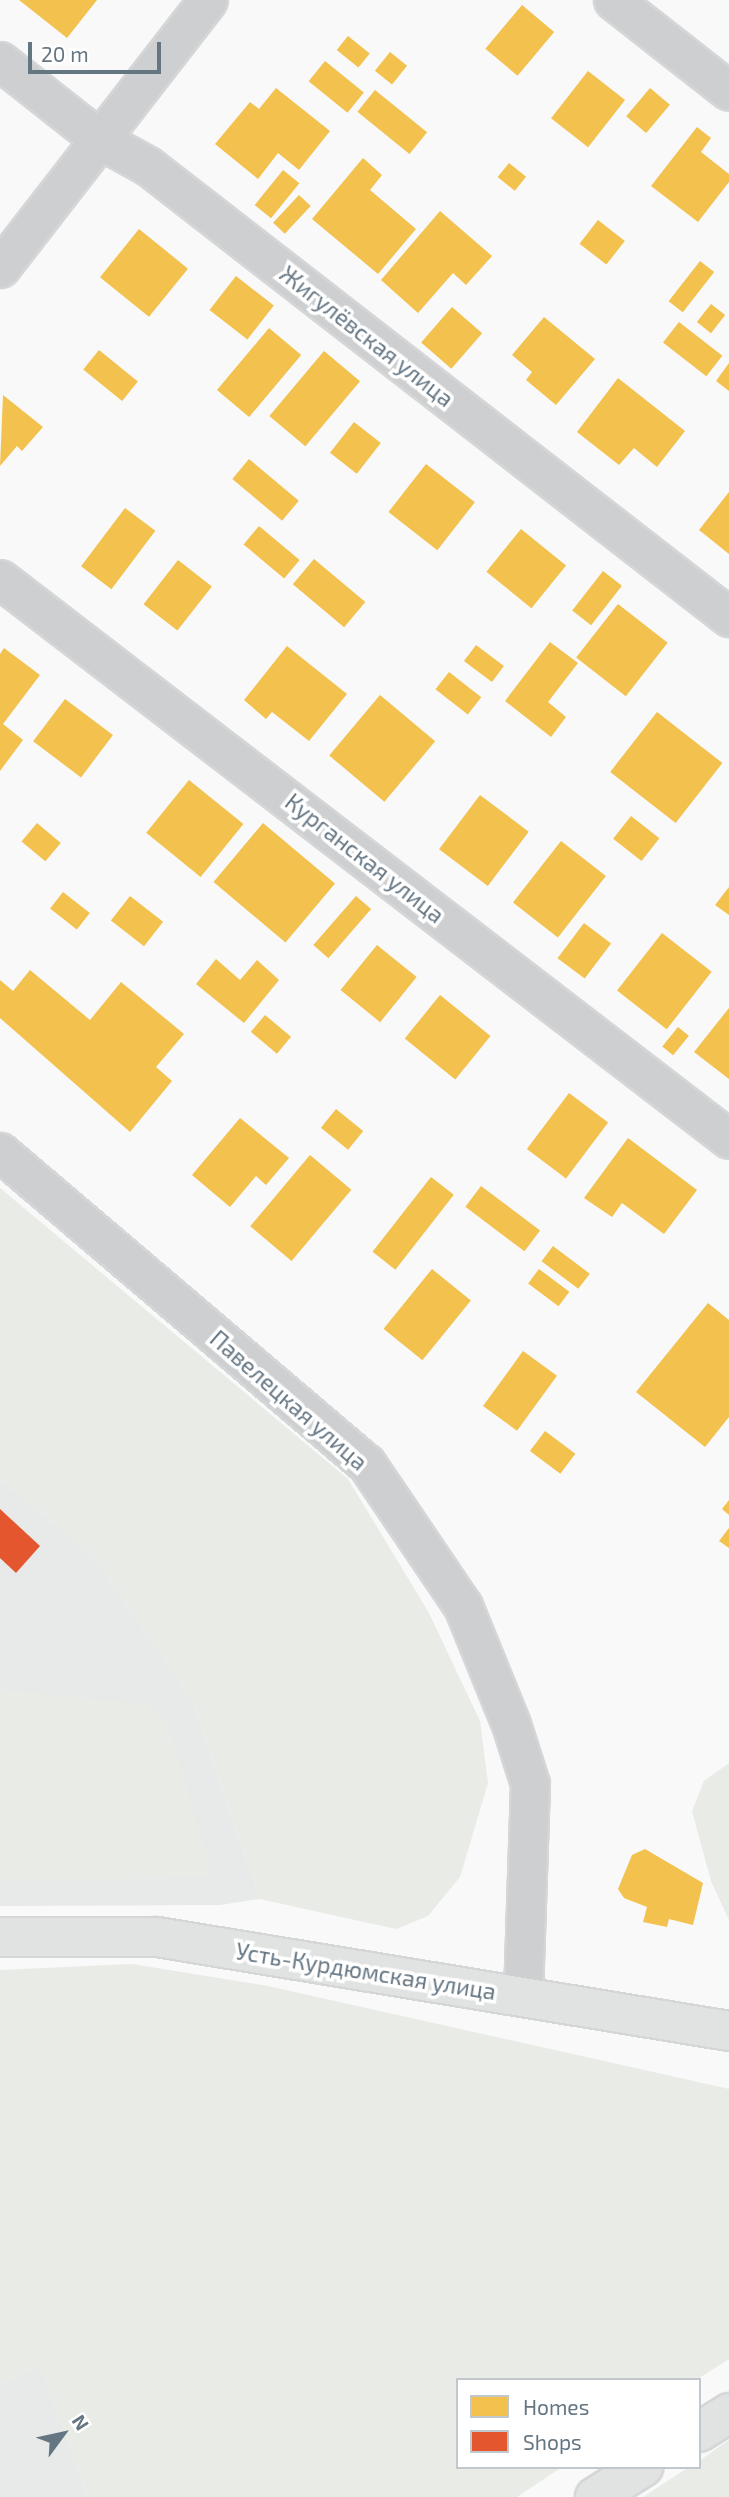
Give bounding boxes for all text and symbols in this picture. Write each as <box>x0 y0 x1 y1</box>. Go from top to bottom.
scale bar <box>32 28 164 72</box>
text: 20 m <box>41 41 89 66</box>
street label: Жигулёвская улица <box>275 260 459 412</box>
street label: Курганская улица <box>280 787 450 929</box>
street label: Павелецкая улица <box>205 1324 373 1476</box>
street label: Усть-Курдюмская улица <box>234 1937 498 2005</box>
legend <box>456 2378 701 2469</box>
text: Homes <box>523 2394 589 2419</box>
north arrow <box>28 2399 98 2469</box>
text: N <box>68 2410 94 2434</box>
text: Shops <box>523 2429 582 2454</box>

